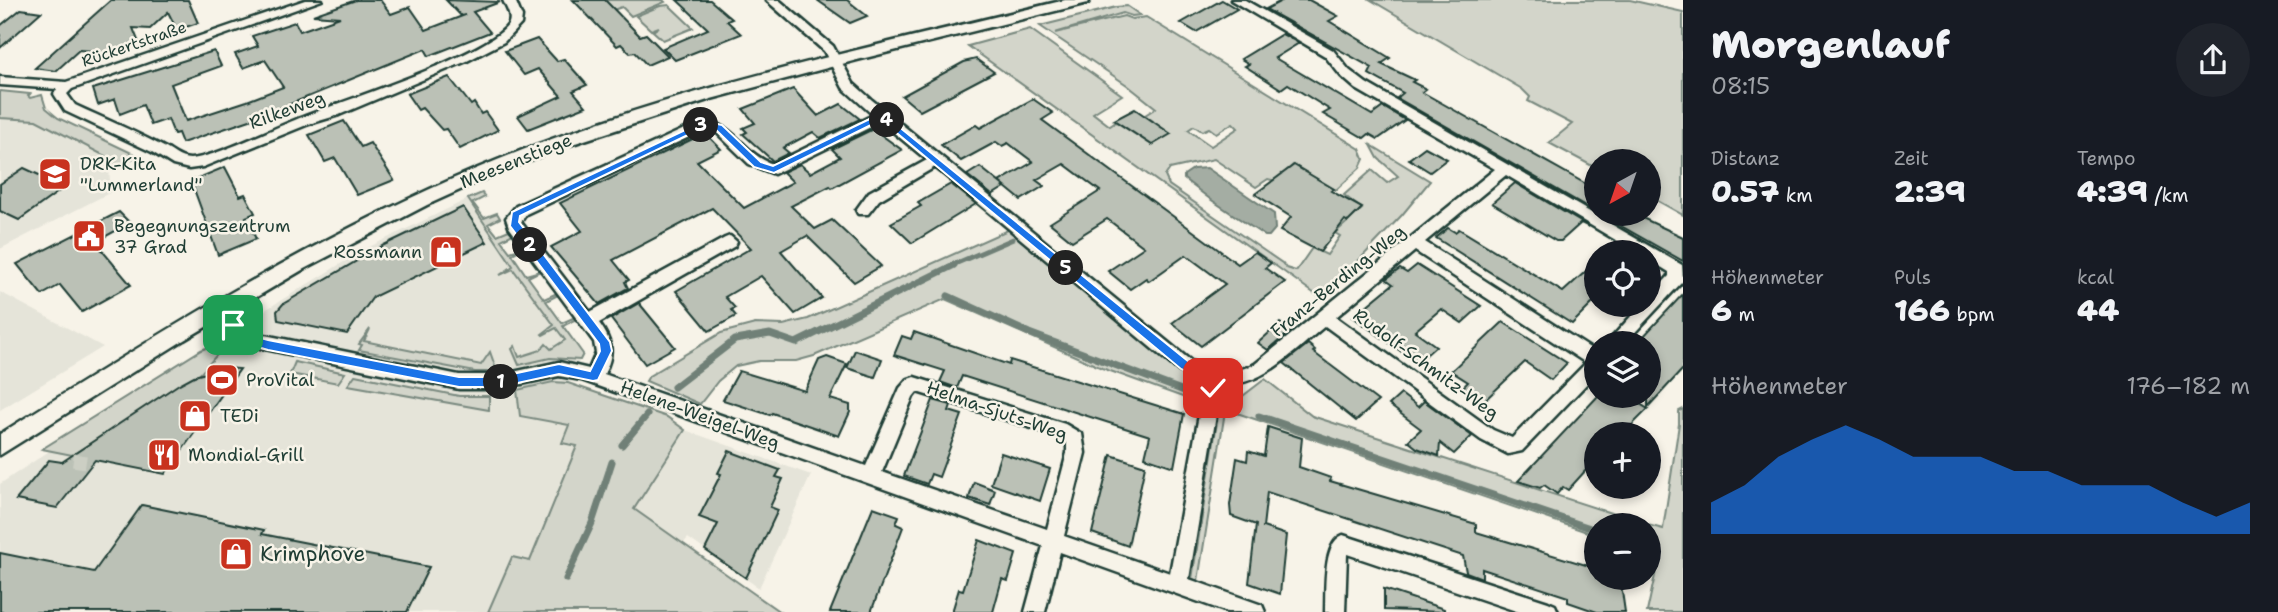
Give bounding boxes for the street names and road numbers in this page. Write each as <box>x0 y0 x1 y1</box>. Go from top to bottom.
street label: Rückertstraße <box>79 16 189 72</box>
street label: Rilkeweg <box>246 85 328 135</box>
street label: Meesenstiege <box>456 128 576 194</box>
street label: Franz-Berding-Weg <box>1266 219 1410 343</box>
street label: Rudolf-Schmitz-Weg <box>1348 303 1504 425</box>
street label: Helene-Weigel-Weg <box>617 375 783 455</box>
street label: Helma-Sjuts-Weg <box>923 376 1071 446</box>

